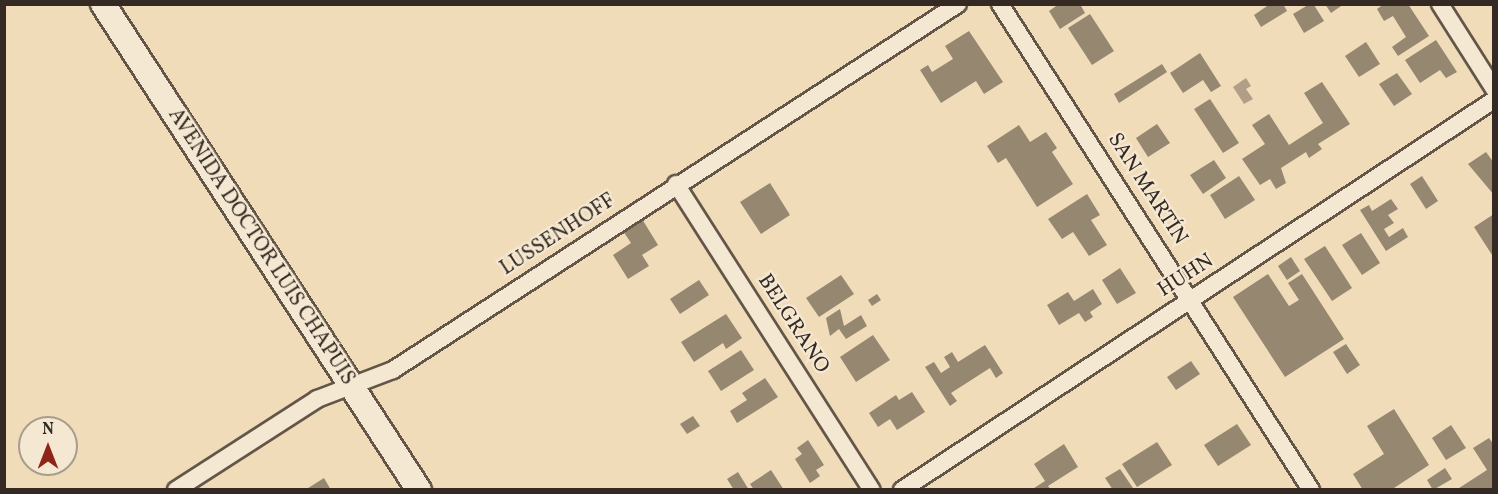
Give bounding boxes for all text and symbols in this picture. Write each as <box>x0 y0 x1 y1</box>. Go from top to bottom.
street label: AVENIDA DOCTOR LUIS CHAPUIS <box>162 104 360 390</box>
street label: SAN MARTÍN <box>1102 128 1192 250</box>
street label: LUSSENHOFF <box>496 188 620 282</box>
street label: HUHN <box>1153 249 1219 303</box>
street label: BELGRANO <box>752 270 834 378</box>
north arrow <box>18 416 78 476</box>
text: N <box>42 419 54 441</box>

